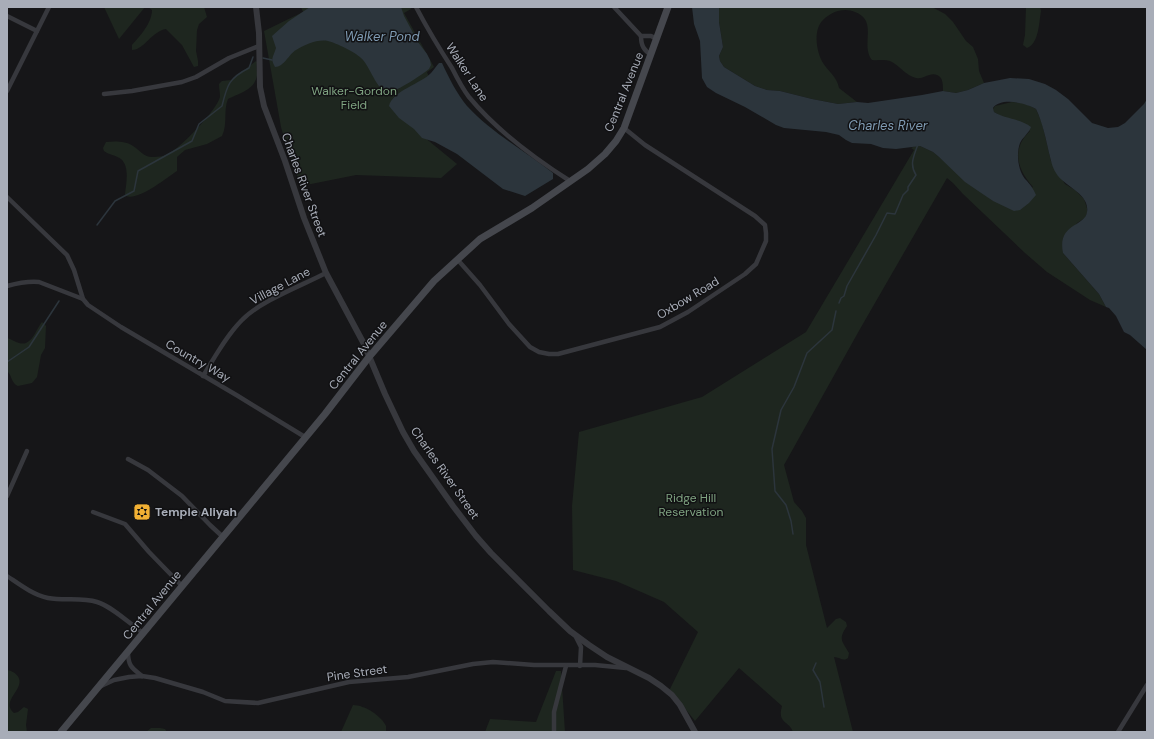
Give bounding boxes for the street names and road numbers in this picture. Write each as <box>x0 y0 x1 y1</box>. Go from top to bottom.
street label: Walker Lane <box>442 40 492 105</box>
street label: Central Avenue <box>601 50 647 134</box>
street label: Charles River Street <box>278 131 330 240</box>
street label: Village Lane <box>247 263 313 309</box>
street label: Oxbow Road <box>654 273 722 323</box>
street label: Central Avenue <box>325 317 391 393</box>
street label: Country Way <box>163 336 234 386</box>
street label: Charles River Street <box>407 423 483 523</box>
street label: Central Avenue <box>119 567 185 643</box>
street label: Pine Street <box>326 661 388 685</box>

